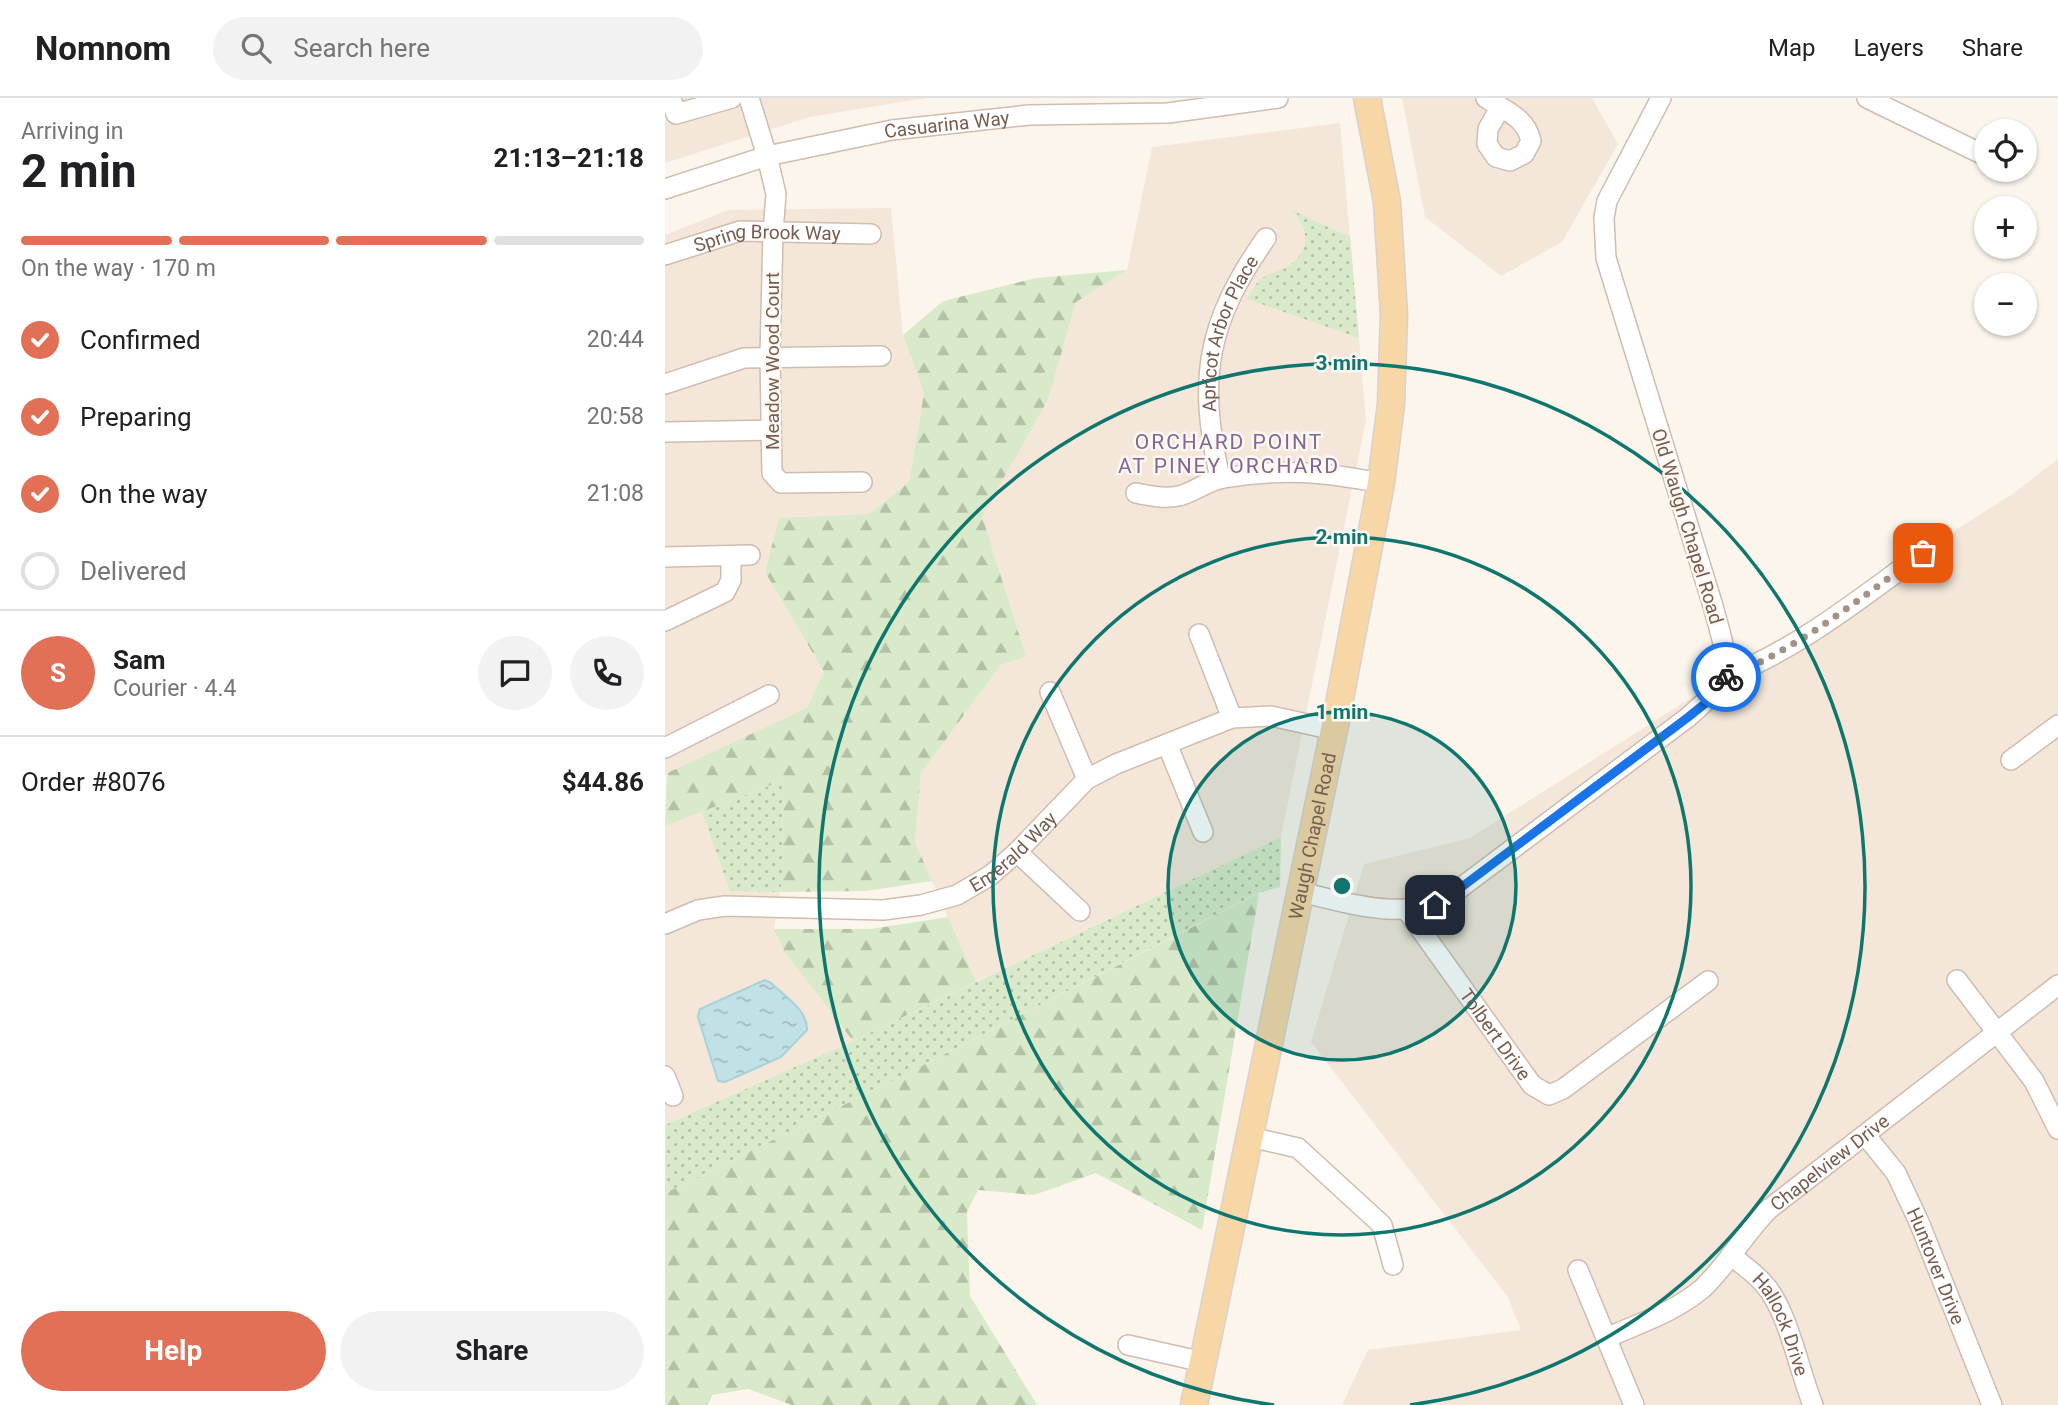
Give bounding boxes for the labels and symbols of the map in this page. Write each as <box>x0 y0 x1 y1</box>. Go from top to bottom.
street label: Casuarina Way <box>882 106 1011 143</box>
street label: Spring Brook Way <box>691 220 841 257</box>
street label: Apricot Arbor Place <box>1198 251 1263 413</box>
street label: Meadow Wood Court <box>761 272 784 450</box>
text: 3 min <box>1316 351 1368 375</box>
street label: Old Waugh Chapel Road <box>1647 426 1728 627</box>
district label: ORCHARD POINT AT PINEY ORCHARD <box>1118 430 1340 478</box>
pin <box>1893 523 1953 583</box>
text: 2 min <box>1316 525 1368 549</box>
courier <box>1691 642 1761 712</box>
text: 1 min <box>1316 700 1368 724</box>
street label: Waugh Chapel Road <box>1284 751 1341 922</box>
street label: Emerald Way <box>965 807 1062 897</box>
centre of rings <box>1330 874 1354 898</box>
pin <box>1405 875 1465 935</box>
street label: Tolbert Drive <box>1455 984 1536 1085</box>
street label: Chapelview Drive <box>1766 1109 1894 1216</box>
street label: Huntover Drive <box>1902 1204 1970 1328</box>
street label: Hallock Drive <box>1748 1268 1813 1379</box>

